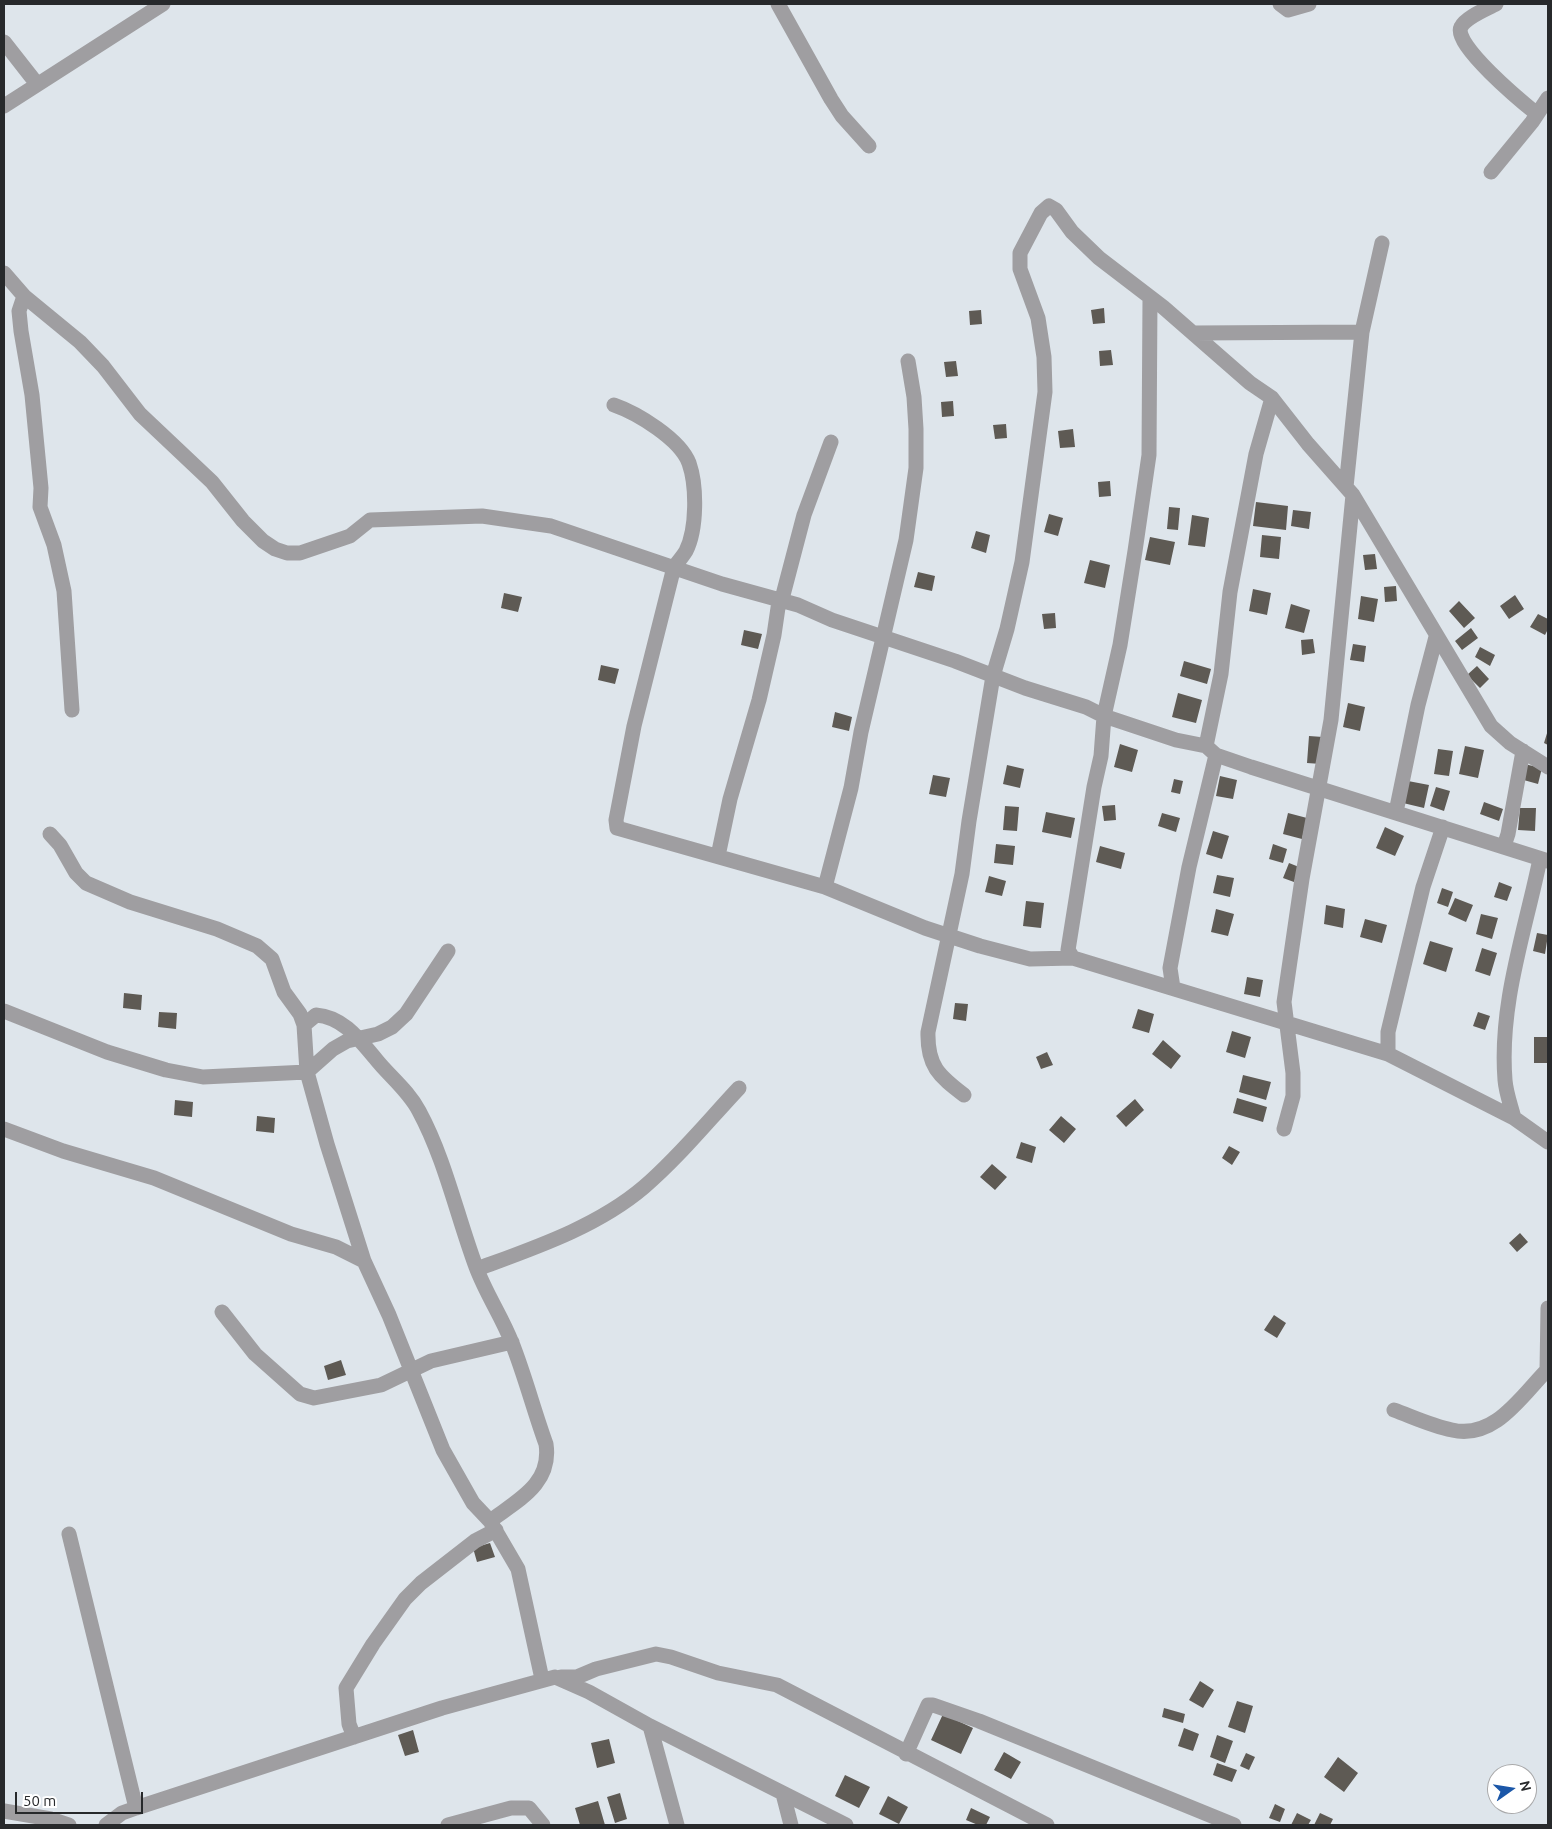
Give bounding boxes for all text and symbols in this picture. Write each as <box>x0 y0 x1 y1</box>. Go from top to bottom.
north arrow <box>1487 1764 1537 1814</box>
text: N <box>1517 1779 1535 1793</box>
scale bar <box>18 1782 145 1814</box>
text: 50 m <box>23 1792 56 1809</box>

